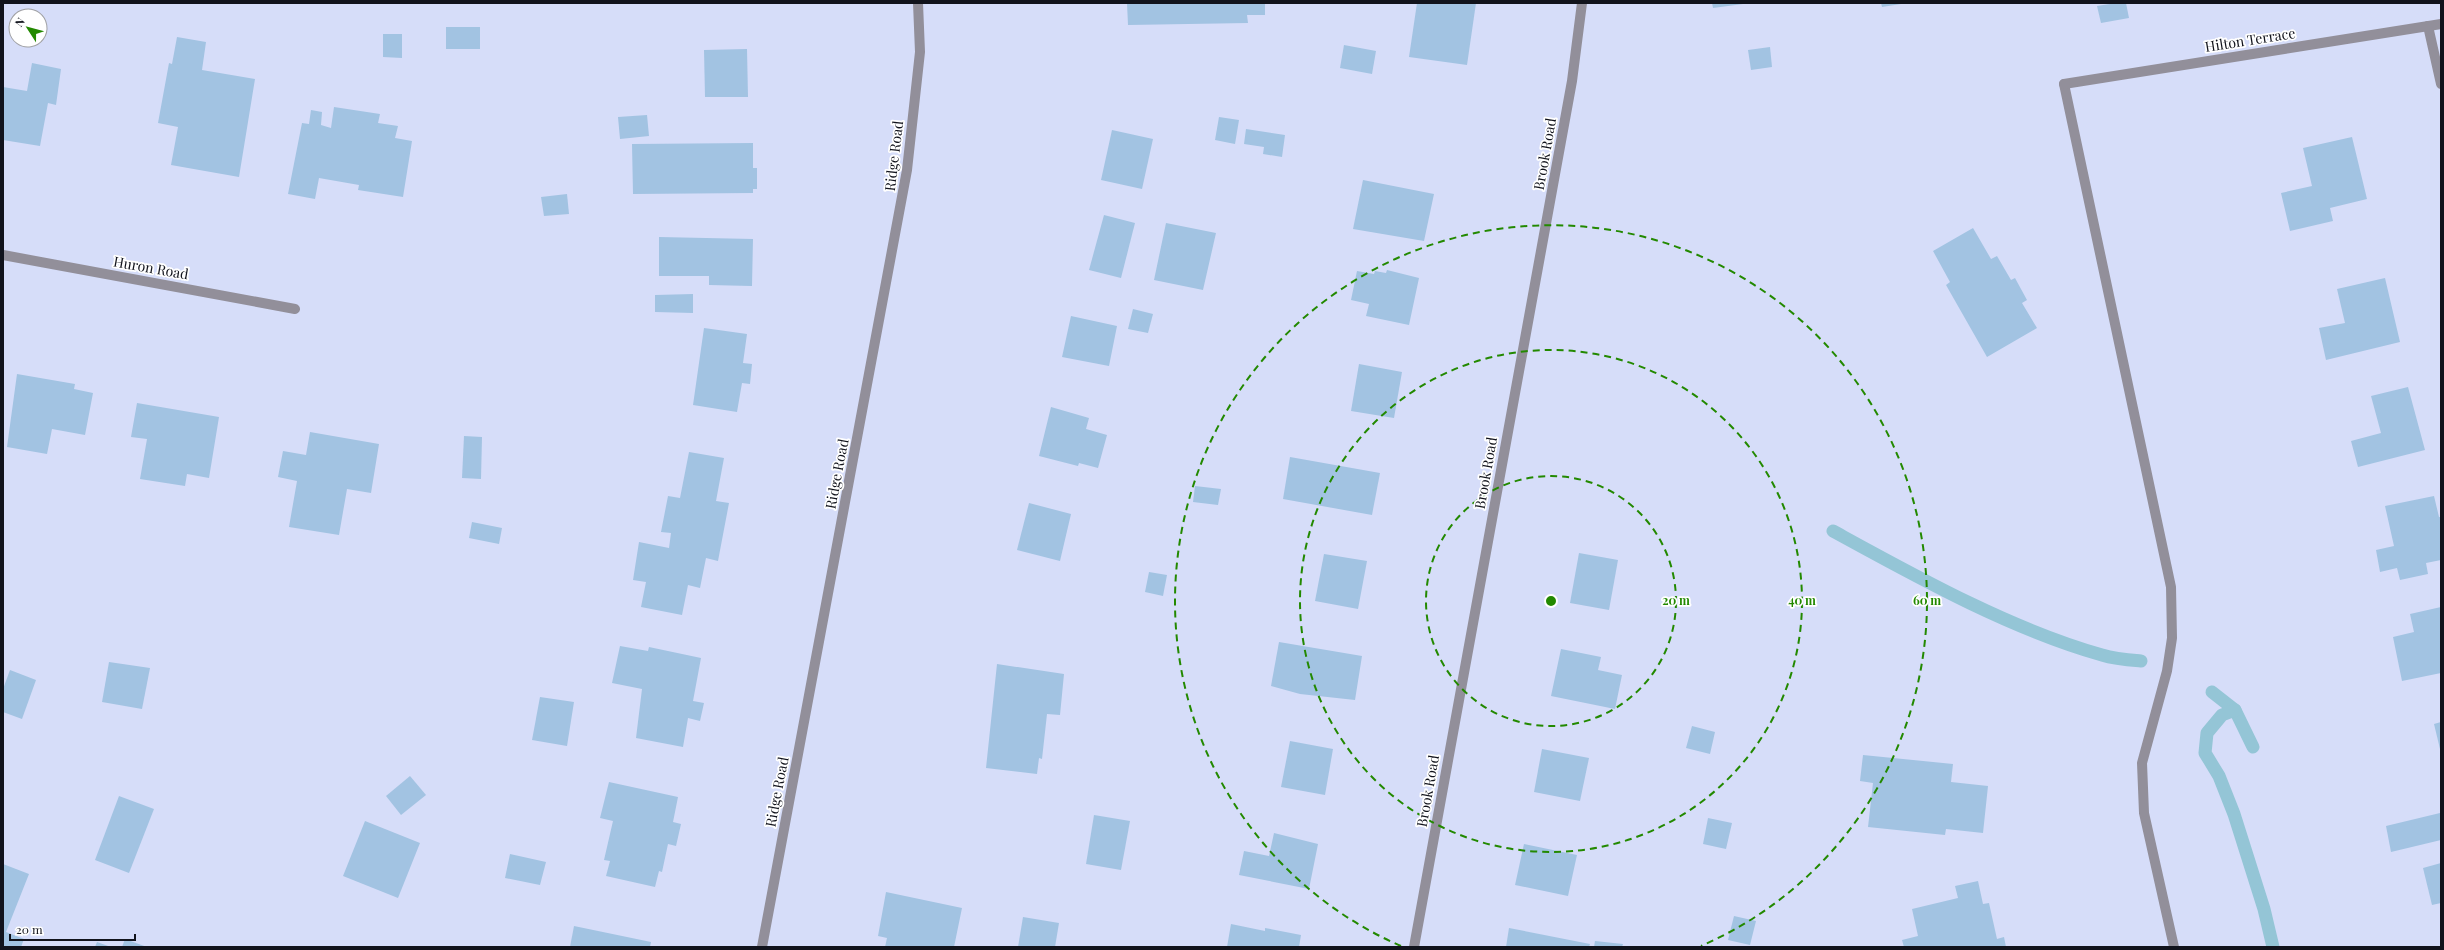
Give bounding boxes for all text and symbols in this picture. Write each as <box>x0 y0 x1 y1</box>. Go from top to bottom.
north arrow <box>8 8 48 48</box>
text: N <box>11 14 28 29</box>
street label: Hilton Terrace <box>2203 23 2297 56</box>
street label: Brook Road <box>1529 116 1560 191</box>
street label: Ridge Road <box>880 120 907 192</box>
street label: Huron Road <box>112 252 190 283</box>
street label: Brook Road <box>1470 435 1501 510</box>
street label: Ridge Road <box>820 437 853 511</box>
text: 20 m <box>1662 592 1690 608</box>
text: 40 m <box>1788 592 1816 608</box>
text: 60 m <box>1913 592 1941 608</box>
centre of rings <box>1544 594 1558 608</box>
street label: Brook Road <box>1412 753 1443 828</box>
street label: Ridge Road <box>760 755 793 829</box>
scale bar <box>10 916 135 942</box>
text: 20 m <box>16 921 43 937</box>

